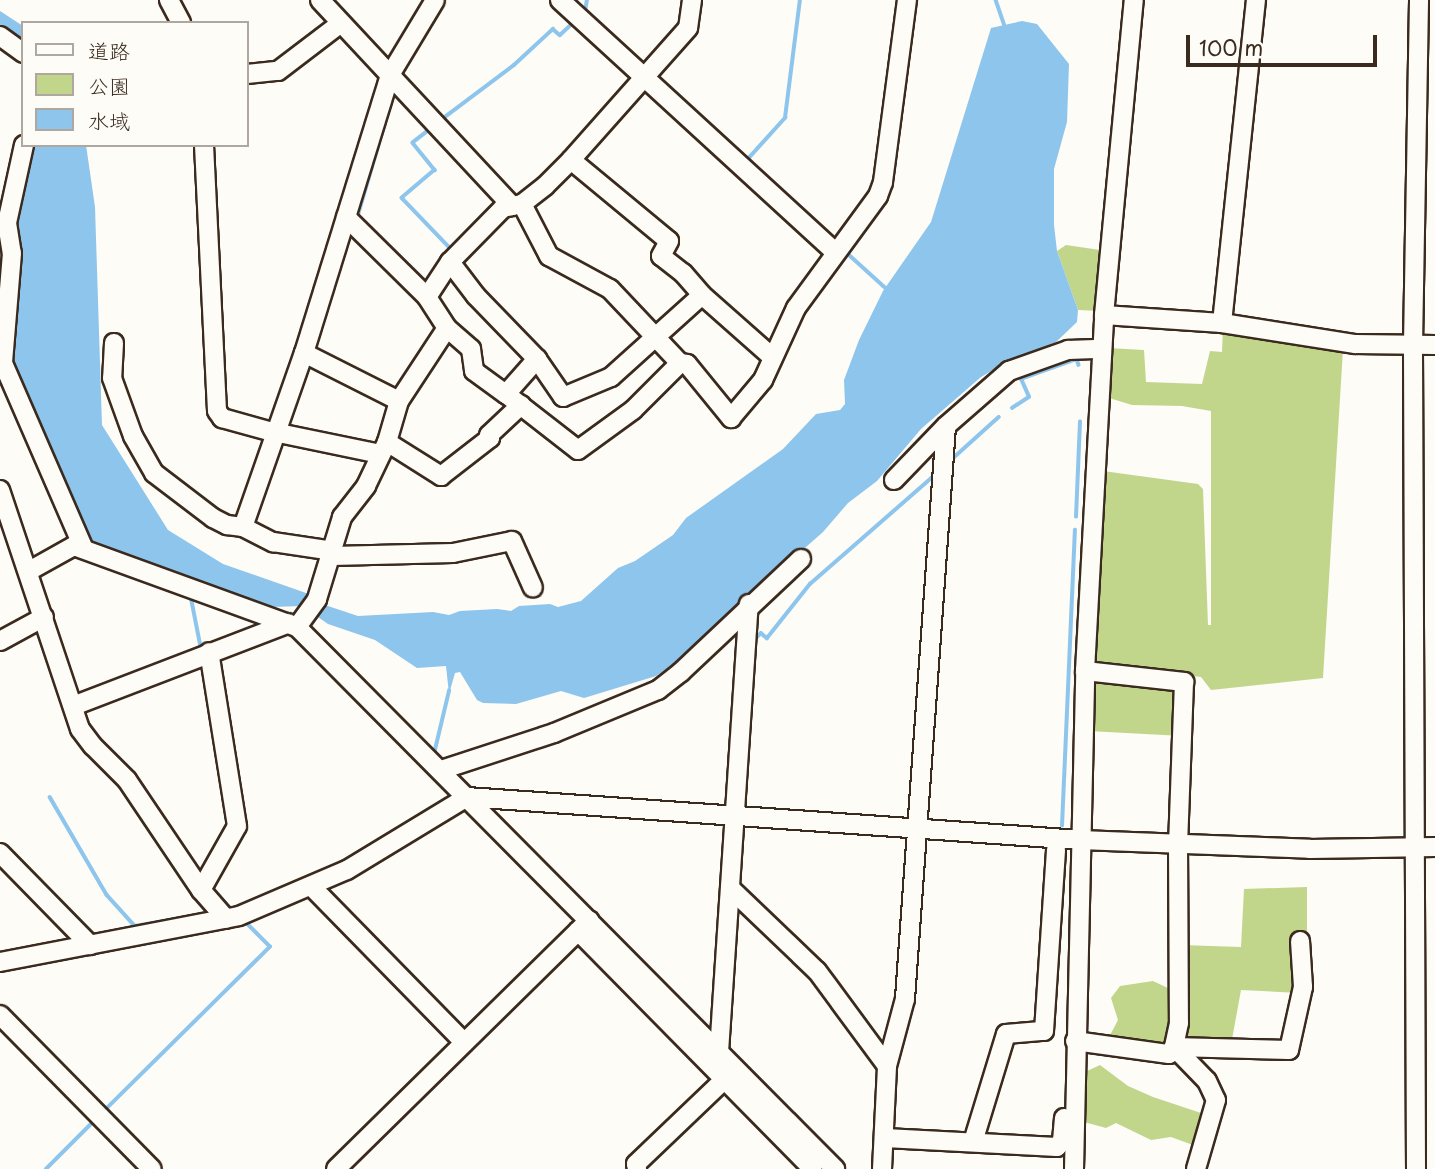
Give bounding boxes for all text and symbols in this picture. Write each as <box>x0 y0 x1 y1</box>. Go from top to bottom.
legend <box>21 21 248 147</box>
scale bar <box>1190 21 1381 65</box>
text: 100 m <box>1199 31 1263 63</box>
text: 道路 <box>88 34 130 66</box>
text: 公園 <box>88 69 130 101</box>
text: 水域 <box>88 104 130 136</box>

